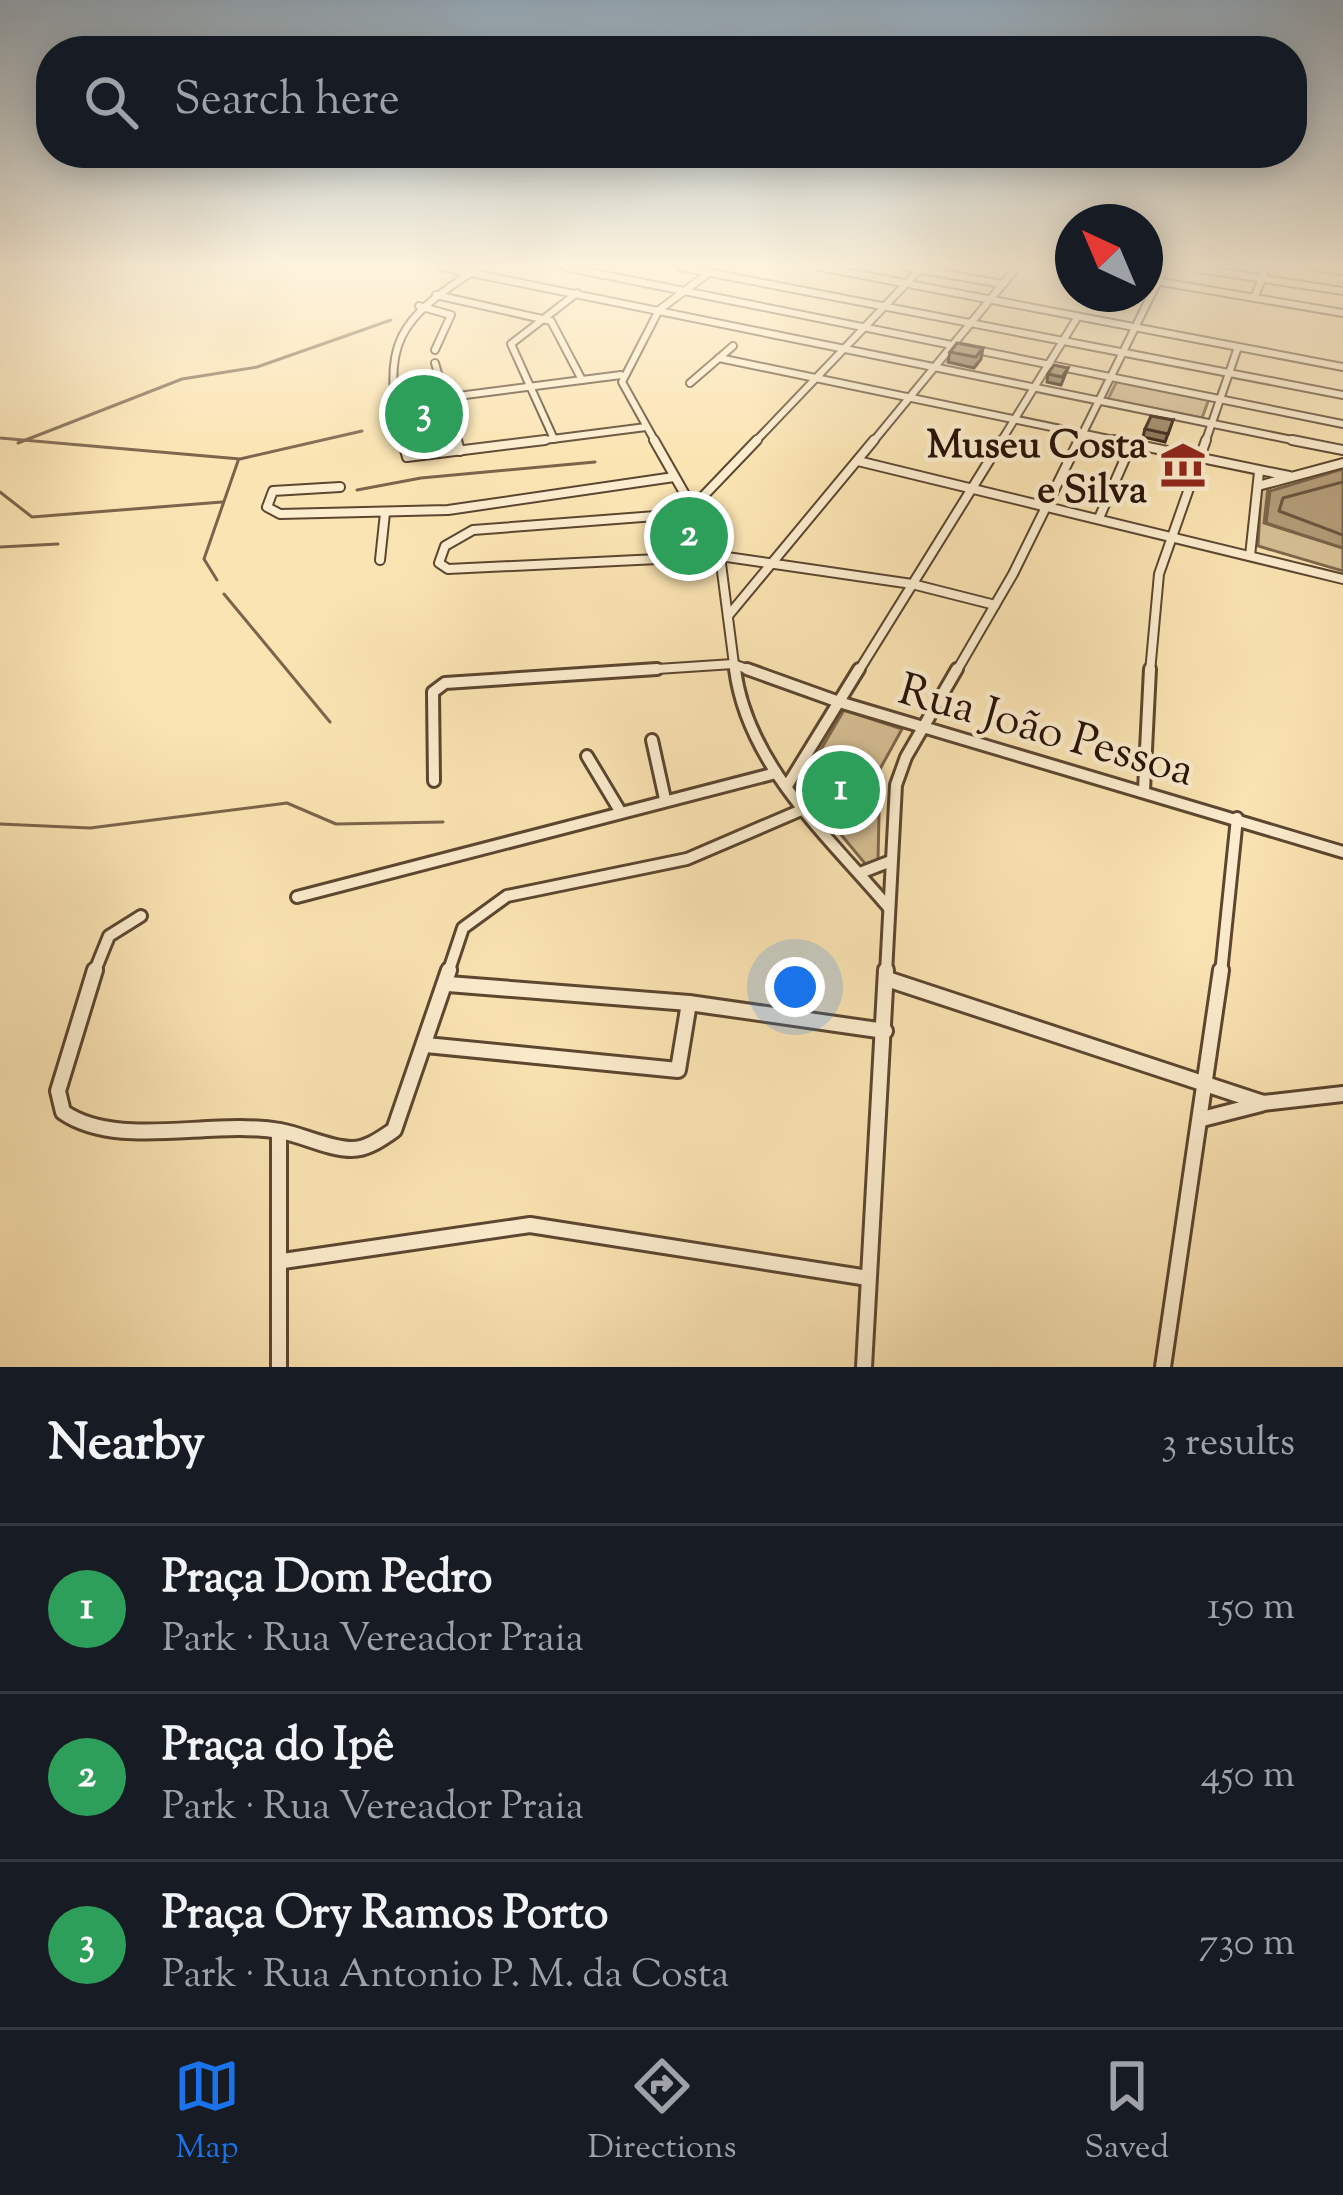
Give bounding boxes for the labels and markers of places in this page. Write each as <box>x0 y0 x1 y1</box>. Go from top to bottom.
pin: 3 <box>385 369 463 459</box>
place label: Museu Costa e Silva <box>927 420 1147 521</box>
museum icon: Museu Costa e Silva <box>1158 440 1208 490</box>
pin: 2 <box>650 491 728 581</box>
pin: 1 <box>802 745 880 835</box>

